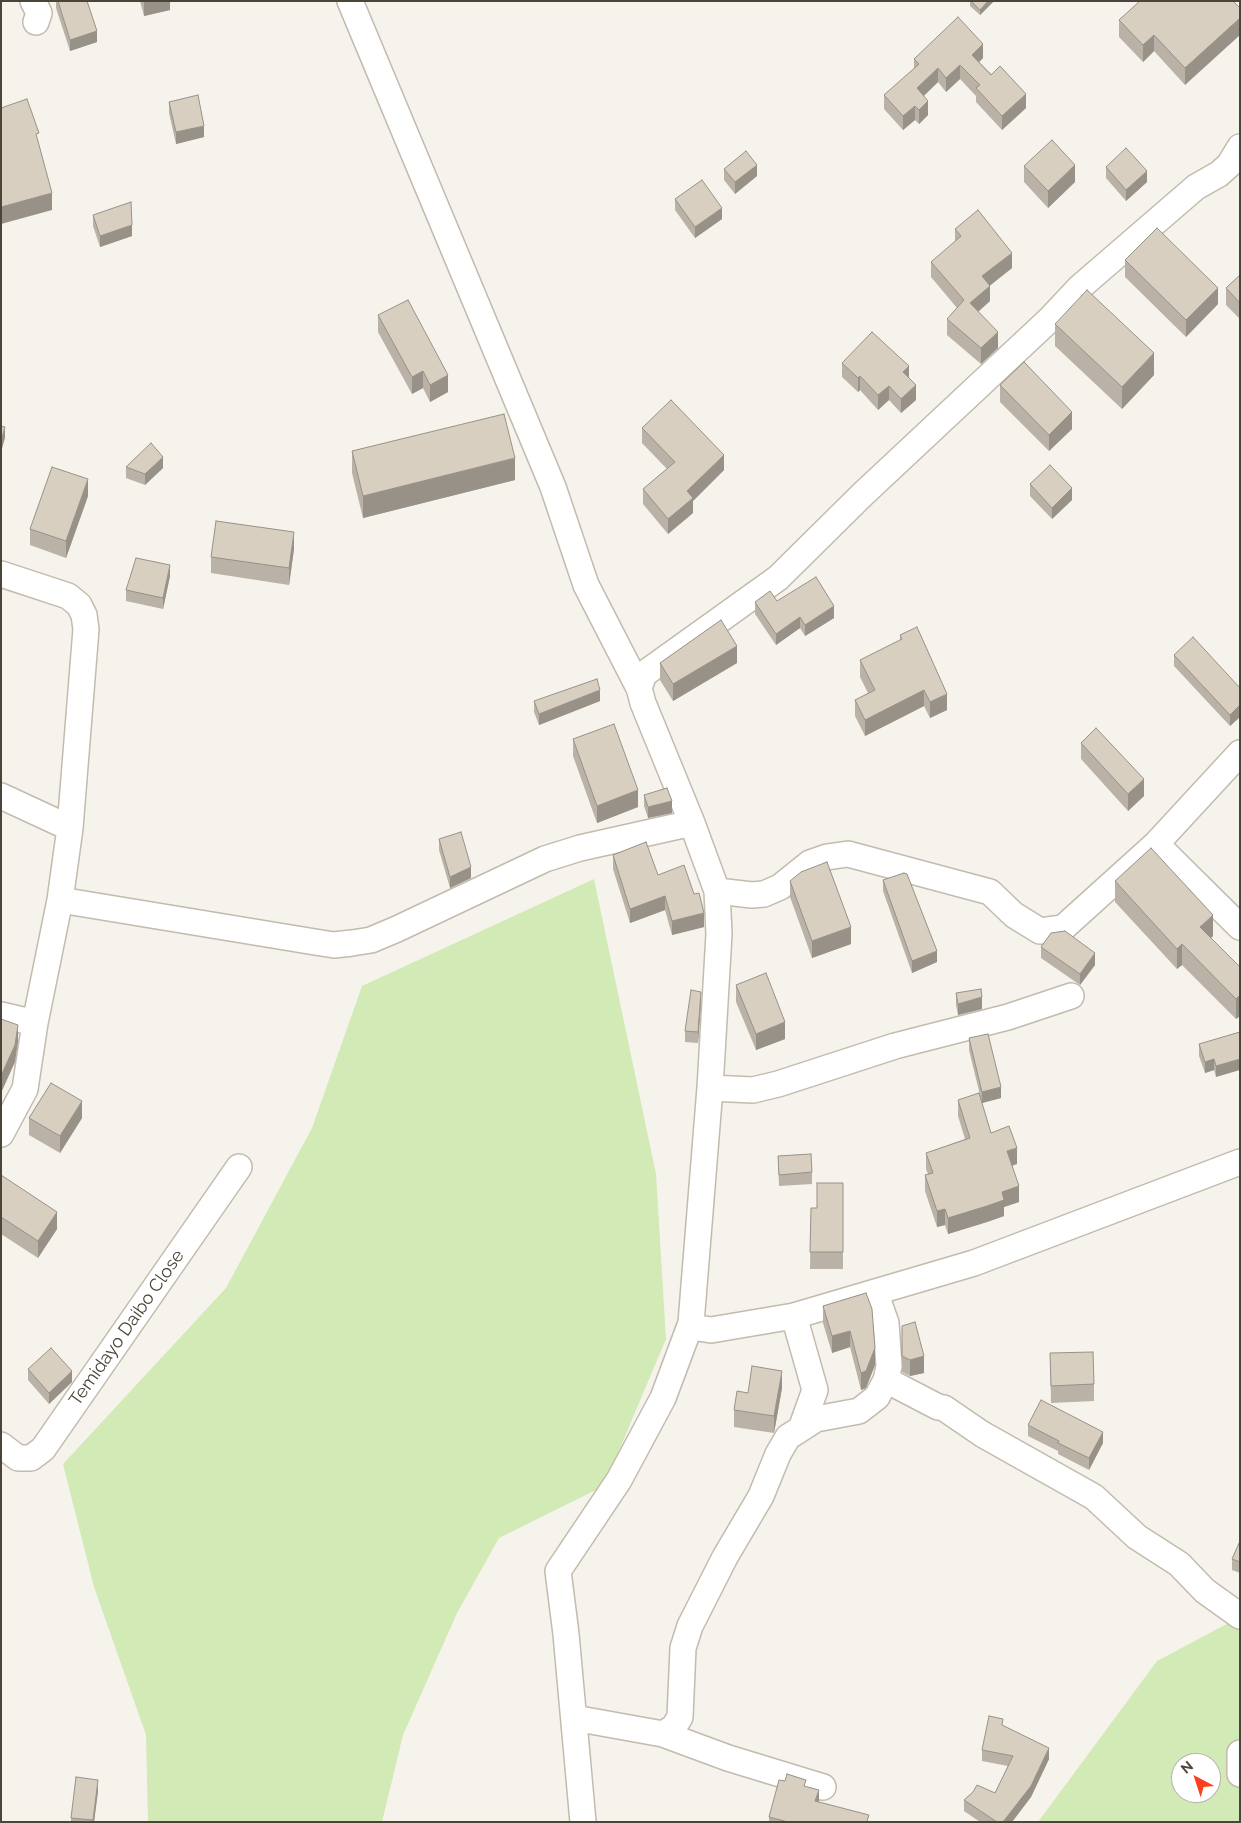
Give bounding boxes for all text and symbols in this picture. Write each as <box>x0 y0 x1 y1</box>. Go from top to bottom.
street label: Temidayo Daibo Close <box>65 1246 189 1410</box>
north arrow <box>1171 1753 1221 1803</box>
text: N <box>1178 1758 1196 1777</box>

